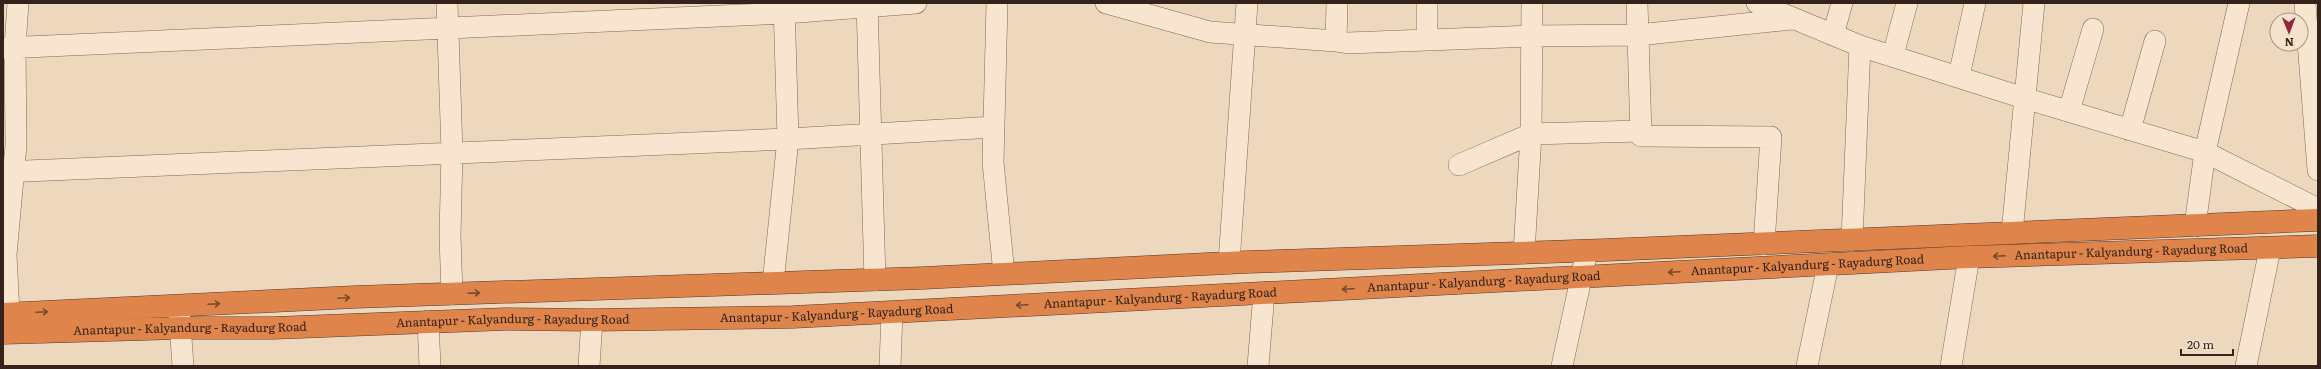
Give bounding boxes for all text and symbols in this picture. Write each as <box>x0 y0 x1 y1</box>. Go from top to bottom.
north arrow <box>2269 12 2309 52</box>
text: N <box>2284 35 2294 51</box>
street label: Anantapur - Kalyandurg - Rayadurg Road <box>2014 238 2249 264</box>
street label: Anantapur - Kalyandurg - Rayadurg Road <box>1690 249 1925 279</box>
one-way arrow <box>1993 252 2006 260</box>
street label: Anantapur - Kalyandurg - Rayadurg Road <box>1367 266 1602 296</box>
one-way arrow <box>1668 269 1681 276</box>
street label: Anantapur - Kalyandurg - Rayadurg Road <box>1043 282 1278 312</box>
one-way arrow <box>1342 285 1355 293</box>
one-way arrow <box>467 289 480 297</box>
one-way arrow <box>337 294 350 301</box>
street label: Anantapur - Kalyandurg - Rayadurg Road <box>720 299 954 326</box>
one-way arrow <box>207 300 220 307</box>
one-way arrow <box>1016 302 1029 309</box>
one-way arrow <box>35 308 48 316</box>
street label: Anantapur - Kalyandurg - Rayadurg Road <box>396 309 630 331</box>
street label: Anantapur - Kalyandurg - Rayadurg Road <box>73 317 308 339</box>
scale bar <box>2181 331 2233 357</box>
text: 20 m <box>2187 335 2214 353</box>

